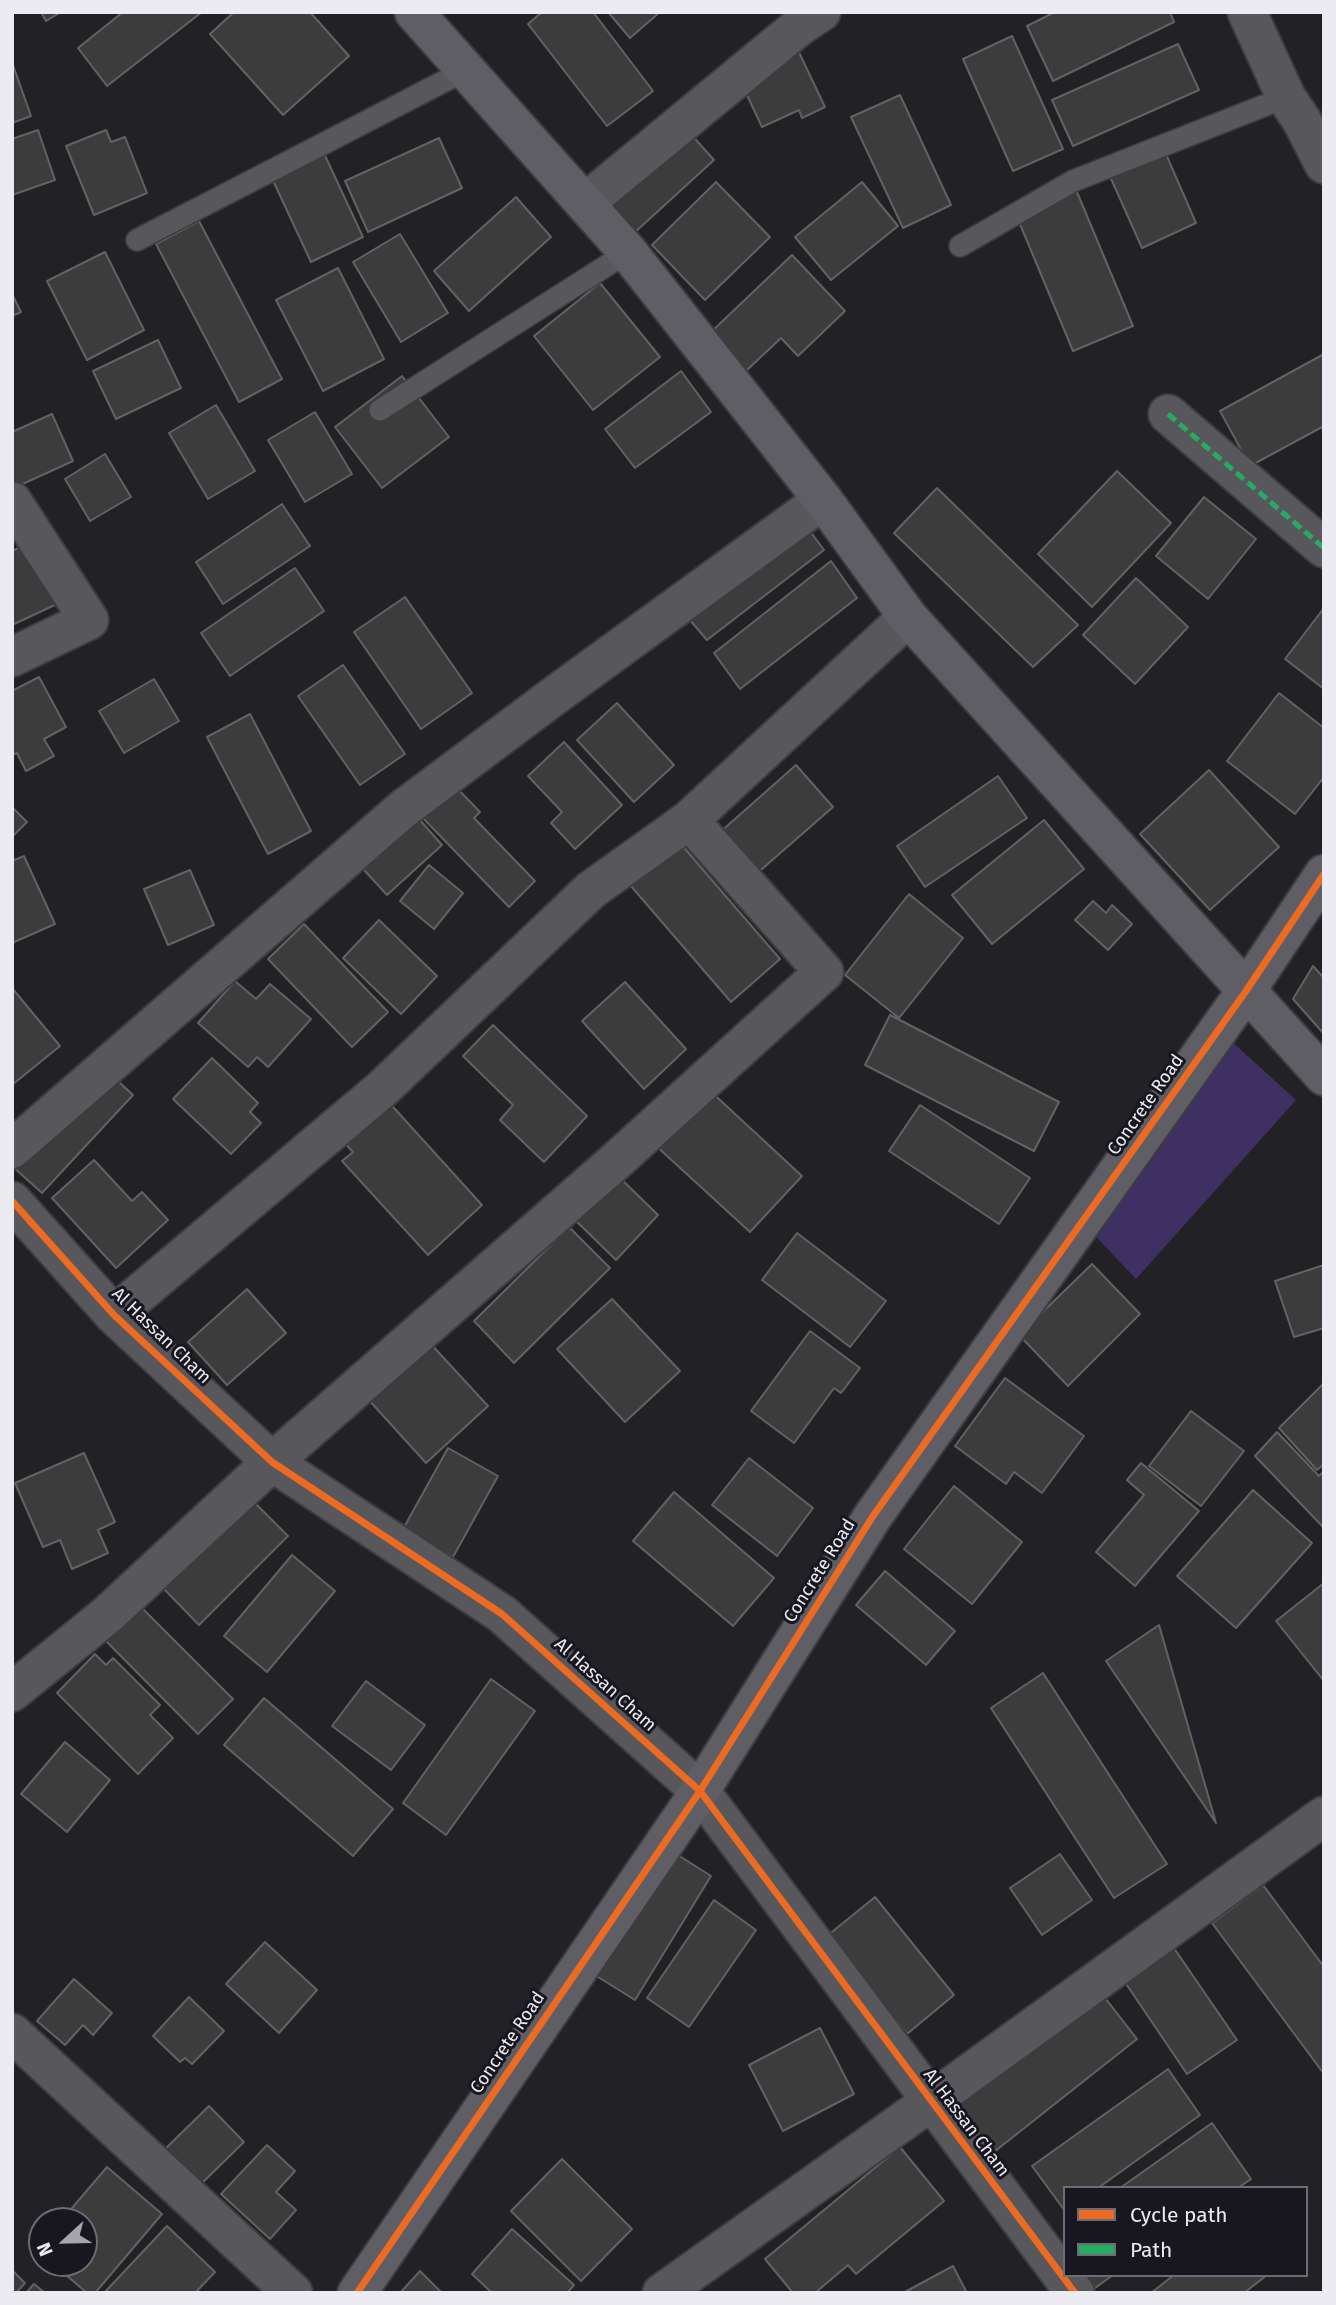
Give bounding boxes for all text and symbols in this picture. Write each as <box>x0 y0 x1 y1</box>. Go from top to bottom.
street label: Concrete Road <box>1103 1051 1189 1159</box>
street label: Al Hassan Cham <box>107 1283 215 1389</box>
street label: Concrete Road <box>780 1515 860 1627</box>
street label: Al Hassan Cham <box>550 1634 660 1736</box>
street label: Concrete Road <box>466 1988 550 2098</box>
street label: Al Hassan Cham <box>918 2065 1014 2181</box>
legend <box>1063 2186 1308 2277</box>
text: Cycle path <box>1130 2202 1228 2228</box>
north arrow <box>28 2207 98 2277</box>
text: Path <box>1130 2237 1172 2263</box>
text: N <box>32 2239 58 2259</box>

